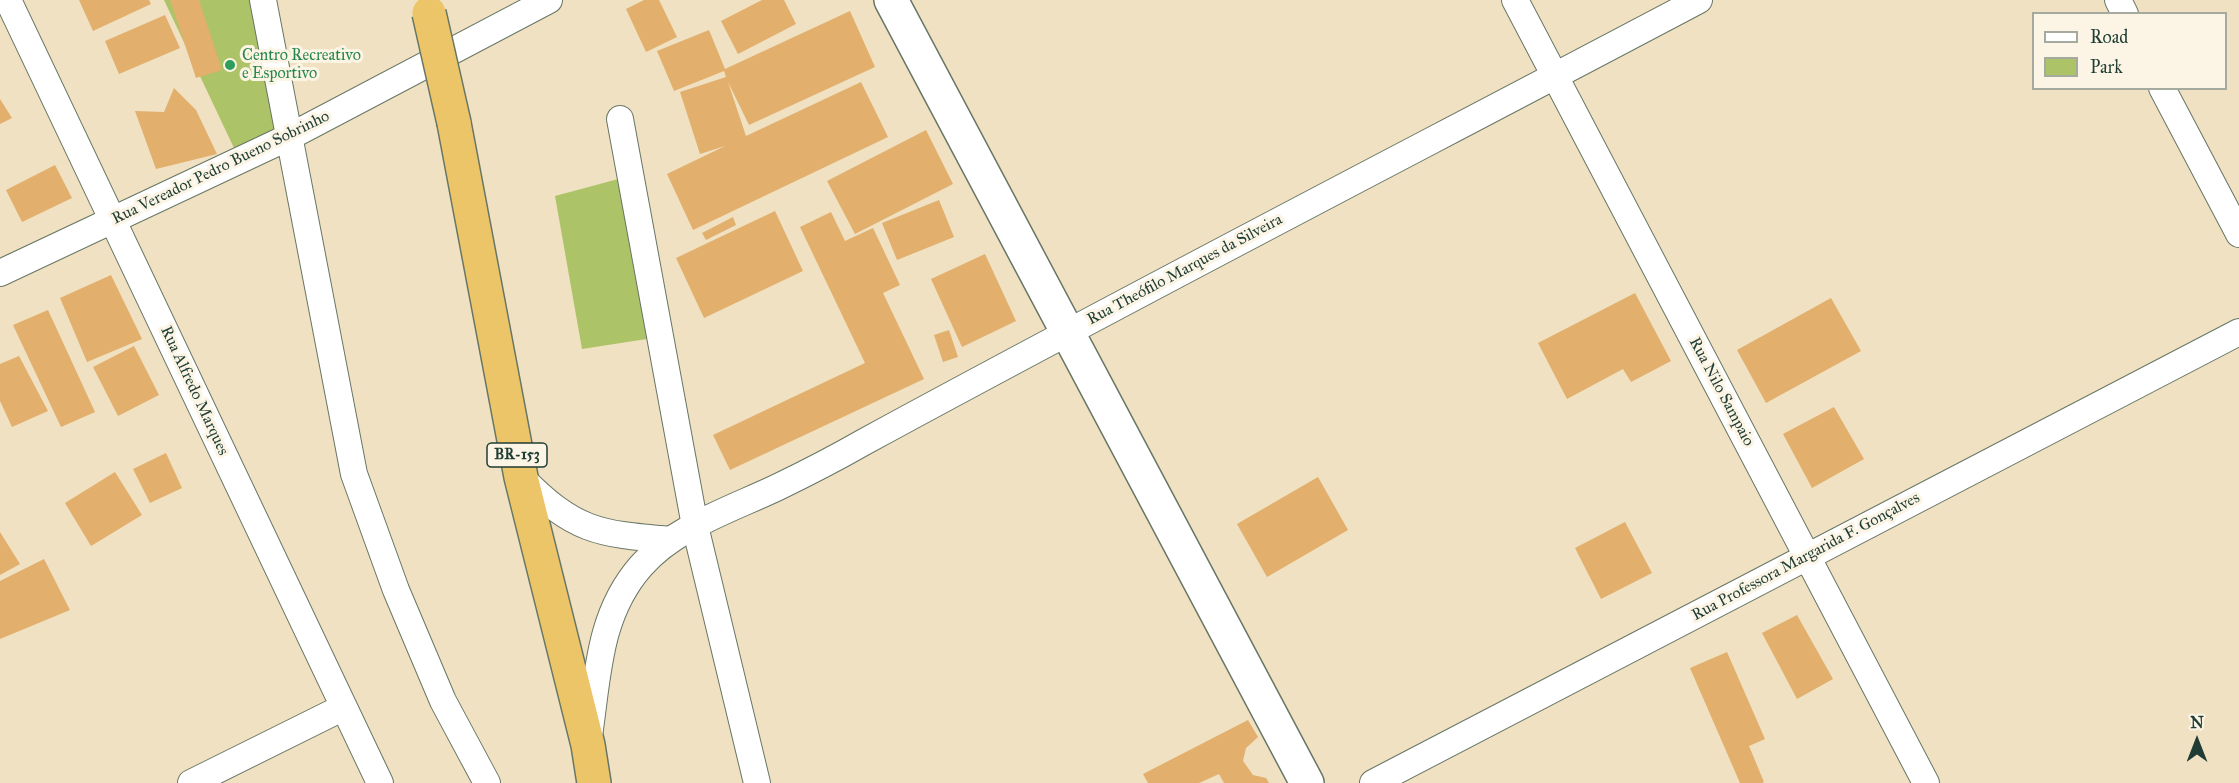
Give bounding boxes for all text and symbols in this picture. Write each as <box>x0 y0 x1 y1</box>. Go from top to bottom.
legend <box>2032 12 2227 90</box>
text: Road <box>2090 26 2128 48</box>
place label: Centro Recreativo e Esportivo <box>242 46 361 84</box>
text: Park <box>2090 56 2123 78</box>
marker: Centro Recreativo e Esportivo <box>223 58 237 72</box>
street label: Rua Vereador Pedro Bueno Sobrinho <box>109 107 333 229</box>
street label: Rua Theófilo Marques da Silveira <box>1084 210 1286 330</box>
street label: Rua Alfredo Marques <box>156 323 232 459</box>
street label: Rua Nilo Sampaio <box>1684 334 1758 450</box>
road number: BR-153 <box>487 443 547 467</box>
street label: Rua Professora Margarida F. Gonçalves <box>1689 489 1923 625</box>
north arrow <box>2167 711 2227 771</box>
text: N <box>2190 713 2204 732</box>

